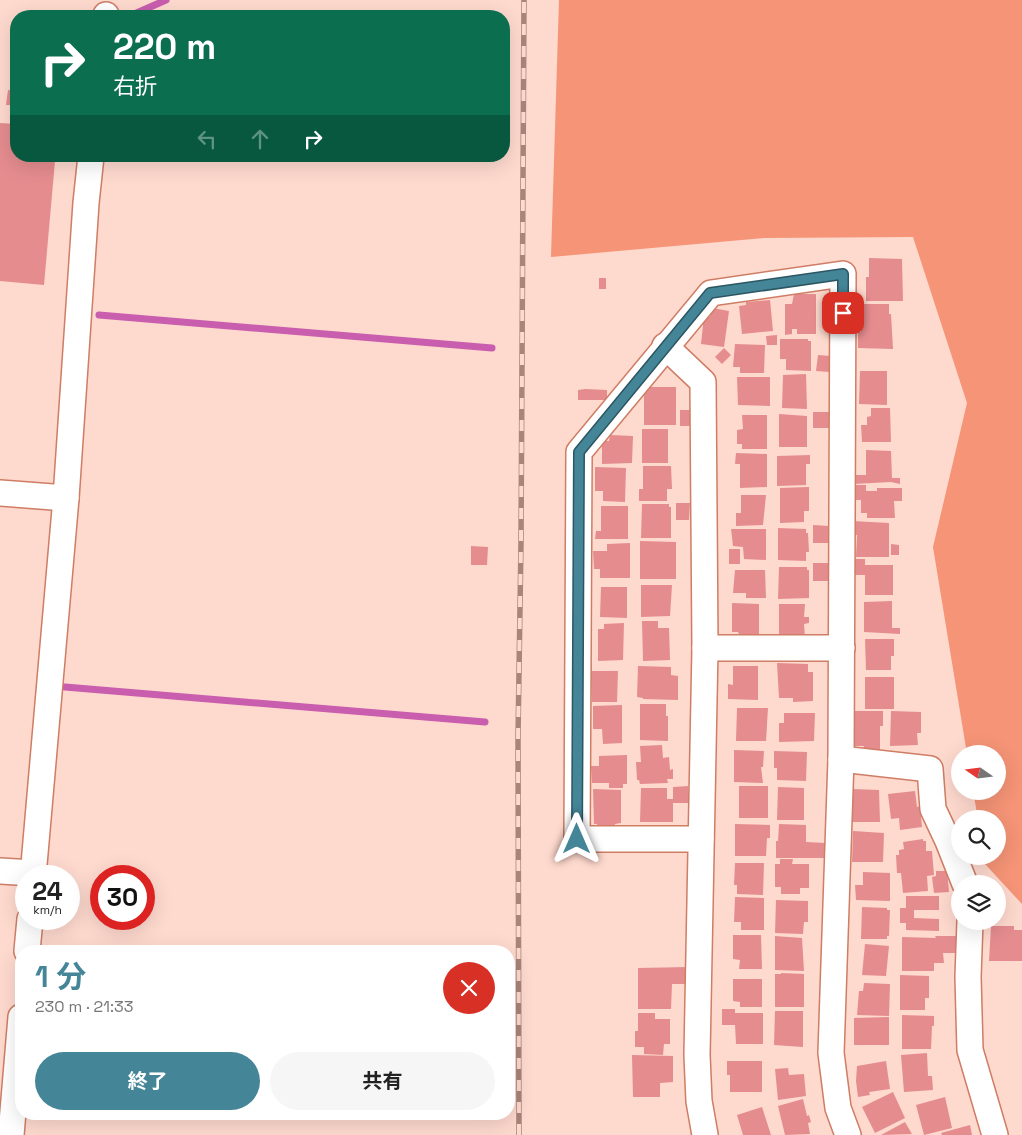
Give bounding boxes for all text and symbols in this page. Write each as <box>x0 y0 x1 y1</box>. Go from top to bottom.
text: 220 m <box>113 25 216 69</box>
icon: right <box>30 30 95 95</box>
text: 右折 <box>113 72 157 100</box>
icon: left <box>193 125 221 153</box>
icon: ahead <box>246 125 274 153</box>
icon: right <box>299 125 327 153</box>
pin <box>822 292 864 334</box>
icon: arrive <box>829 299 857 327</box>
north arrow <box>951 745 1006 800</box>
map controls <box>951 745 1006 930</box>
button: search <box>951 810 1006 865</box>
position arrow <box>550 812 602 864</box>
speed limit sign: 30 <box>90 865 155 930</box>
text: 24 <box>32 875 63 907</box>
button: layers <box>951 875 1006 930</box>
text: km/h <box>33 902 62 918</box>
text: 1 分 <box>35 957 86 996</box>
button: close <box>443 962 495 1014</box>
text: 230 m · 21:33 <box>35 996 133 1017</box>
button: 終了 <box>35 1052 260 1110</box>
button: 共有 <box>270 1052 495 1110</box>

